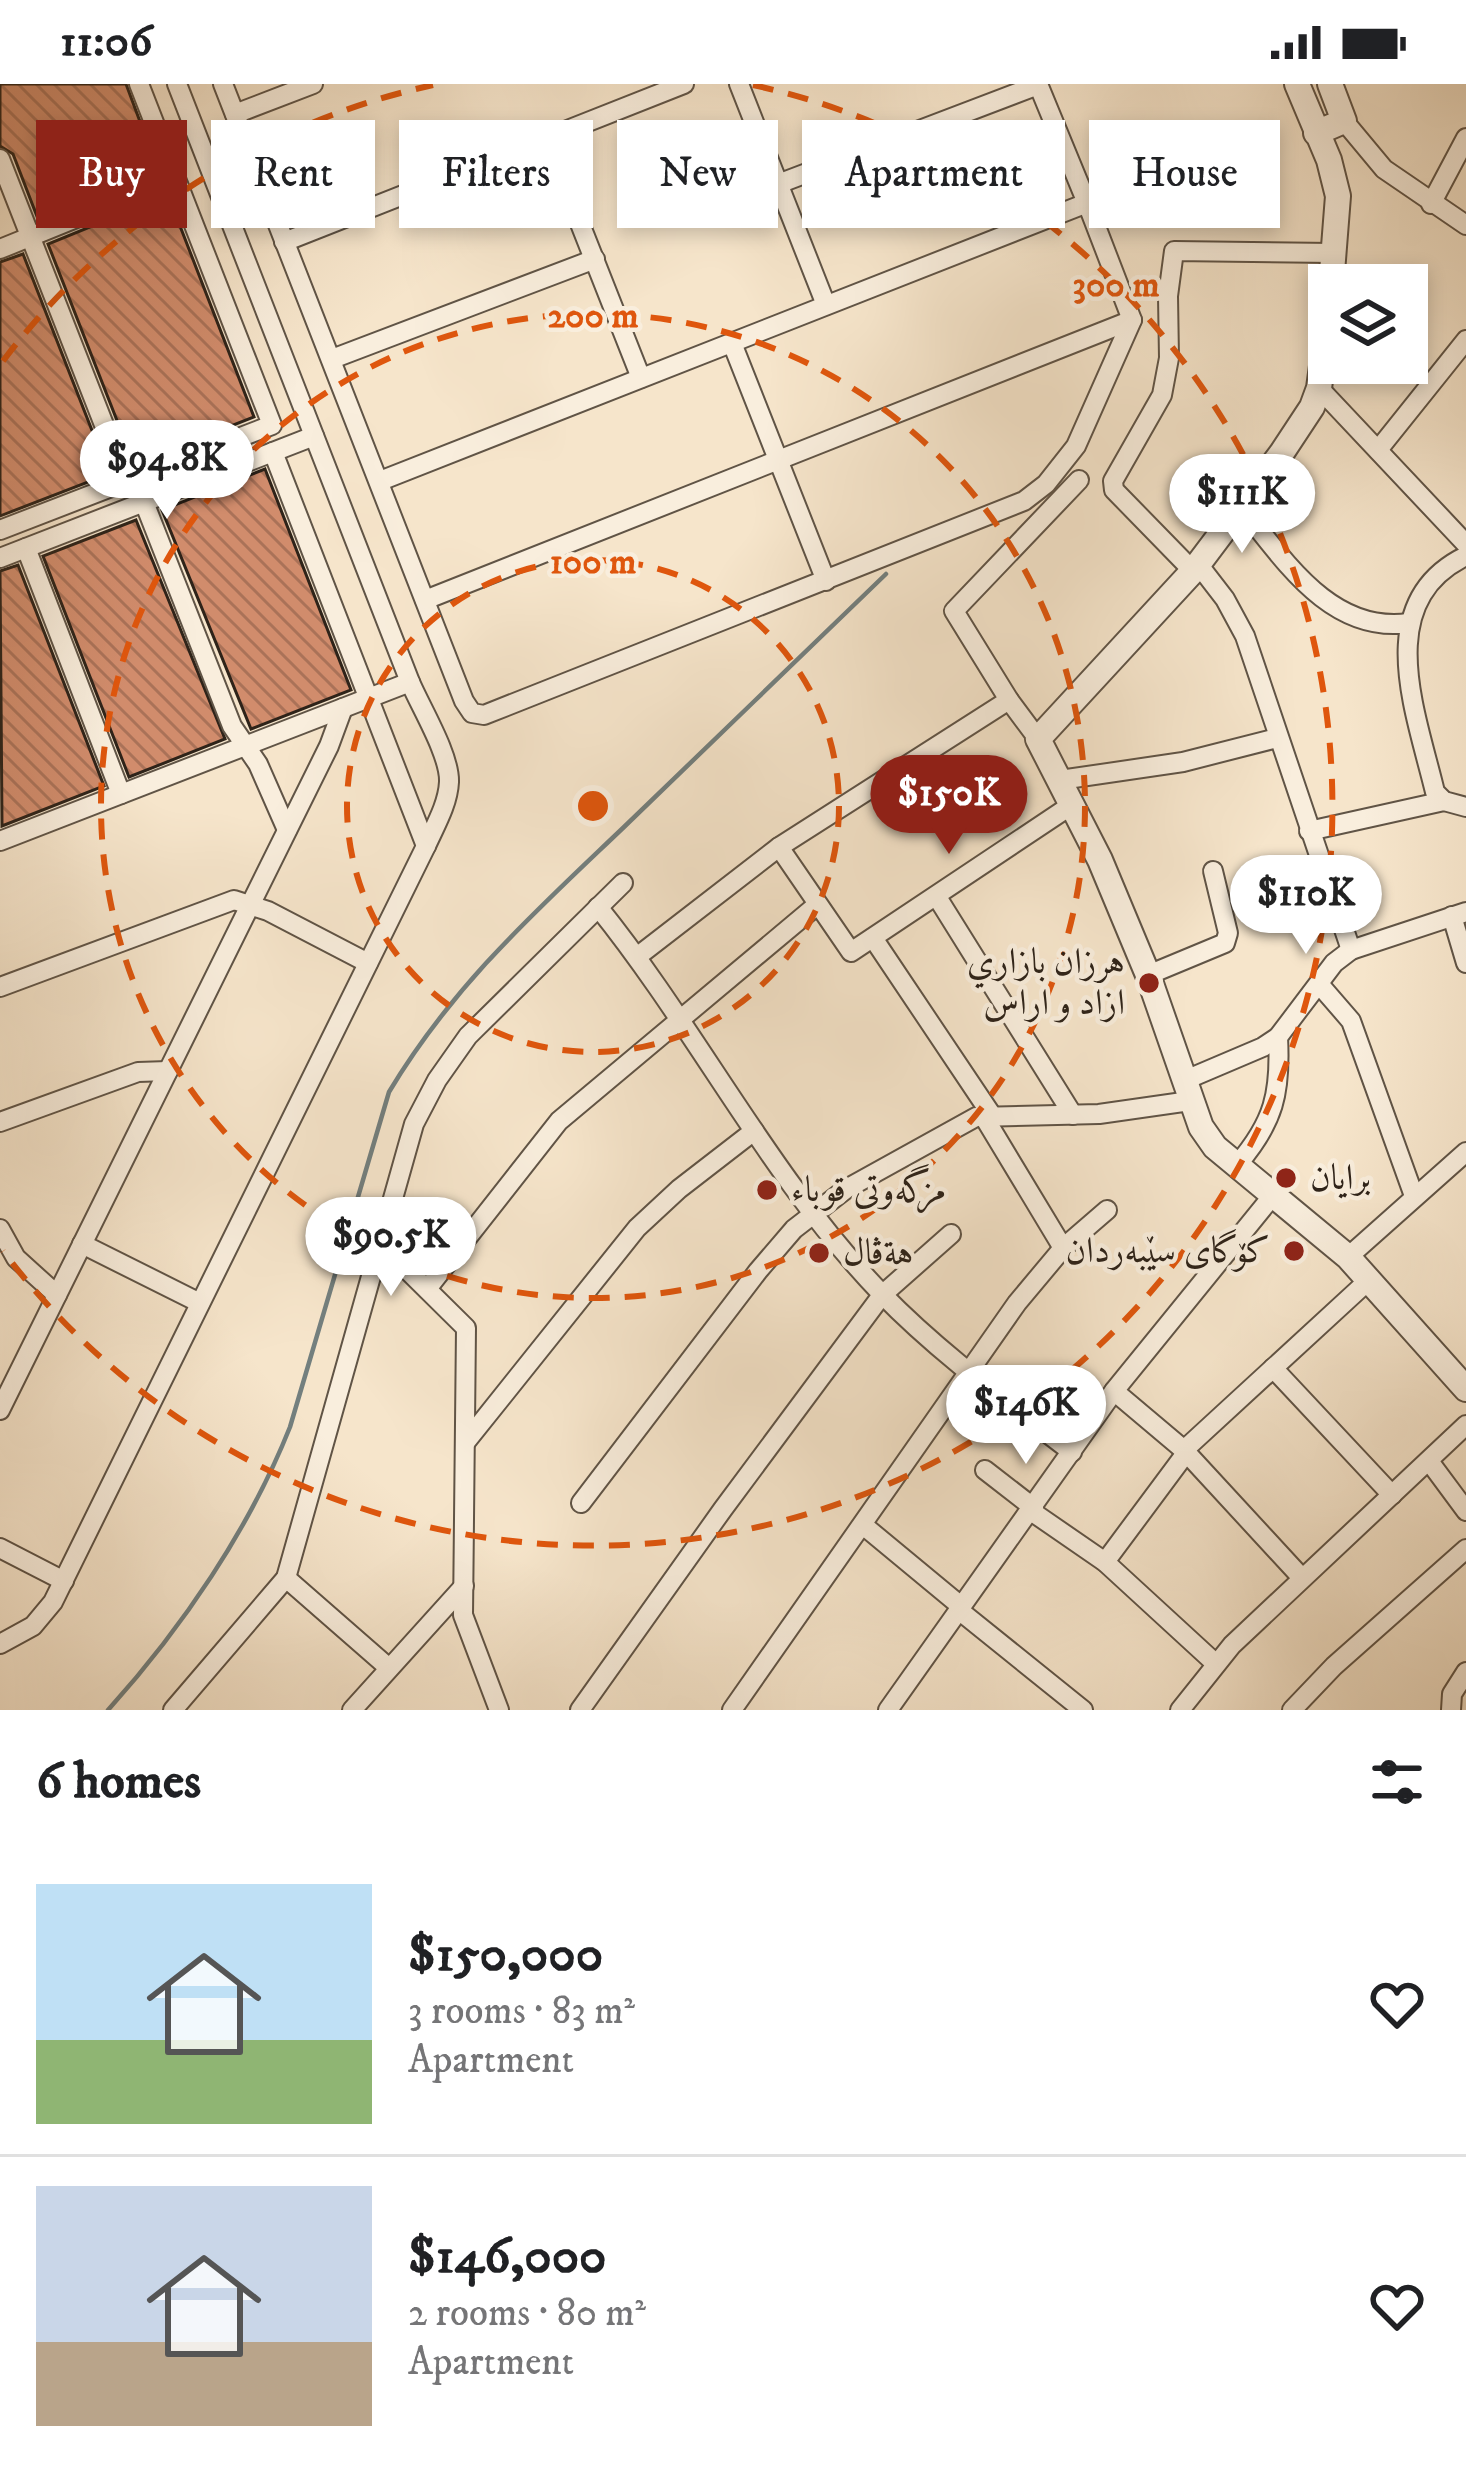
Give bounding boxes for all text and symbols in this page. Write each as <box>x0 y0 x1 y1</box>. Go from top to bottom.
text: 11:06 <box>60 14 152 70</box>
chip: Buy <box>36 120 187 228</box>
chip: Rent <box>211 120 375 228</box>
chip: Filters <box>399 120 593 228</box>
chip: New <box>617 120 778 228</box>
chip: Apartment <box>802 120 1065 228</box>
chip: House <box>1089 120 1280 228</box>
text: 300 m <box>1073 263 1159 308</box>
map controls <box>1308 264 1428 384</box>
button: layers <box>1308 264 1428 384</box>
text: 200 m <box>547 294 639 339</box>
pin: $94.8K <box>69 420 265 522</box>
text: $94.8K <box>107 434 227 483</box>
pin: $111K <box>1158 454 1326 556</box>
text: $111K <box>1196 468 1288 517</box>
text: 100 m <box>550 540 636 585</box>
pin: $150K <box>865 755 1033 857</box>
text: $150K <box>897 769 1001 818</box>
centre of rings <box>572 785 614 827</box>
pin: $110K <box>1222 855 1390 957</box>
text: $110K <box>1257 869 1355 918</box>
place label: هرزان بازاري ازاد و اراس <box>967 940 1125 1026</box>
marker: هرزان بازاري ازاد و اراس <box>1136 970 1162 996</box>
place label: برايان <box>1310 1156 1371 1201</box>
place label: مزگەوتی قوباء <box>791 1163 946 1214</box>
marker: برايان <box>1273 1165 1299 1191</box>
marker: مزگەوتی قوباء <box>754 1177 780 1203</box>
pin: $90.5K <box>293 1197 489 1299</box>
text: $90.5K <box>332 1211 450 1260</box>
place label: کۆگای سێبەردان <box>1065 1228 1270 1274</box>
place label: هةڤال <box>843 1231 914 1276</box>
marker: کۆگای سێبەردان <box>1281 1238 1307 1264</box>
marker: هةڤال <box>806 1240 832 1266</box>
pin: $146K <box>942 1365 1110 1467</box>
text: $146K <box>973 1379 1079 1428</box>
icon: filters <box>1364 1749 1430 1815</box>
text: 6 homes <box>36 1750 201 1814</box>
text: $150,000 <box>408 1923 603 1987</box>
icon: home <box>132 1932 276 2076</box>
icon: heart <box>1364 1971 1430 2037</box>
text: 3 rooms · 83 m² <box>408 1987 635 2036</box>
text: Apartment <box>408 2036 574 2085</box>
text: $146,000 <box>408 2225 607 2289</box>
icon: home <box>132 2234 276 2378</box>
icon: heart <box>1364 2273 1430 2339</box>
text: 2 rooms · 80 m² <box>408 2289 646 2338</box>
text: Apartment <box>408 2338 574 2387</box>

